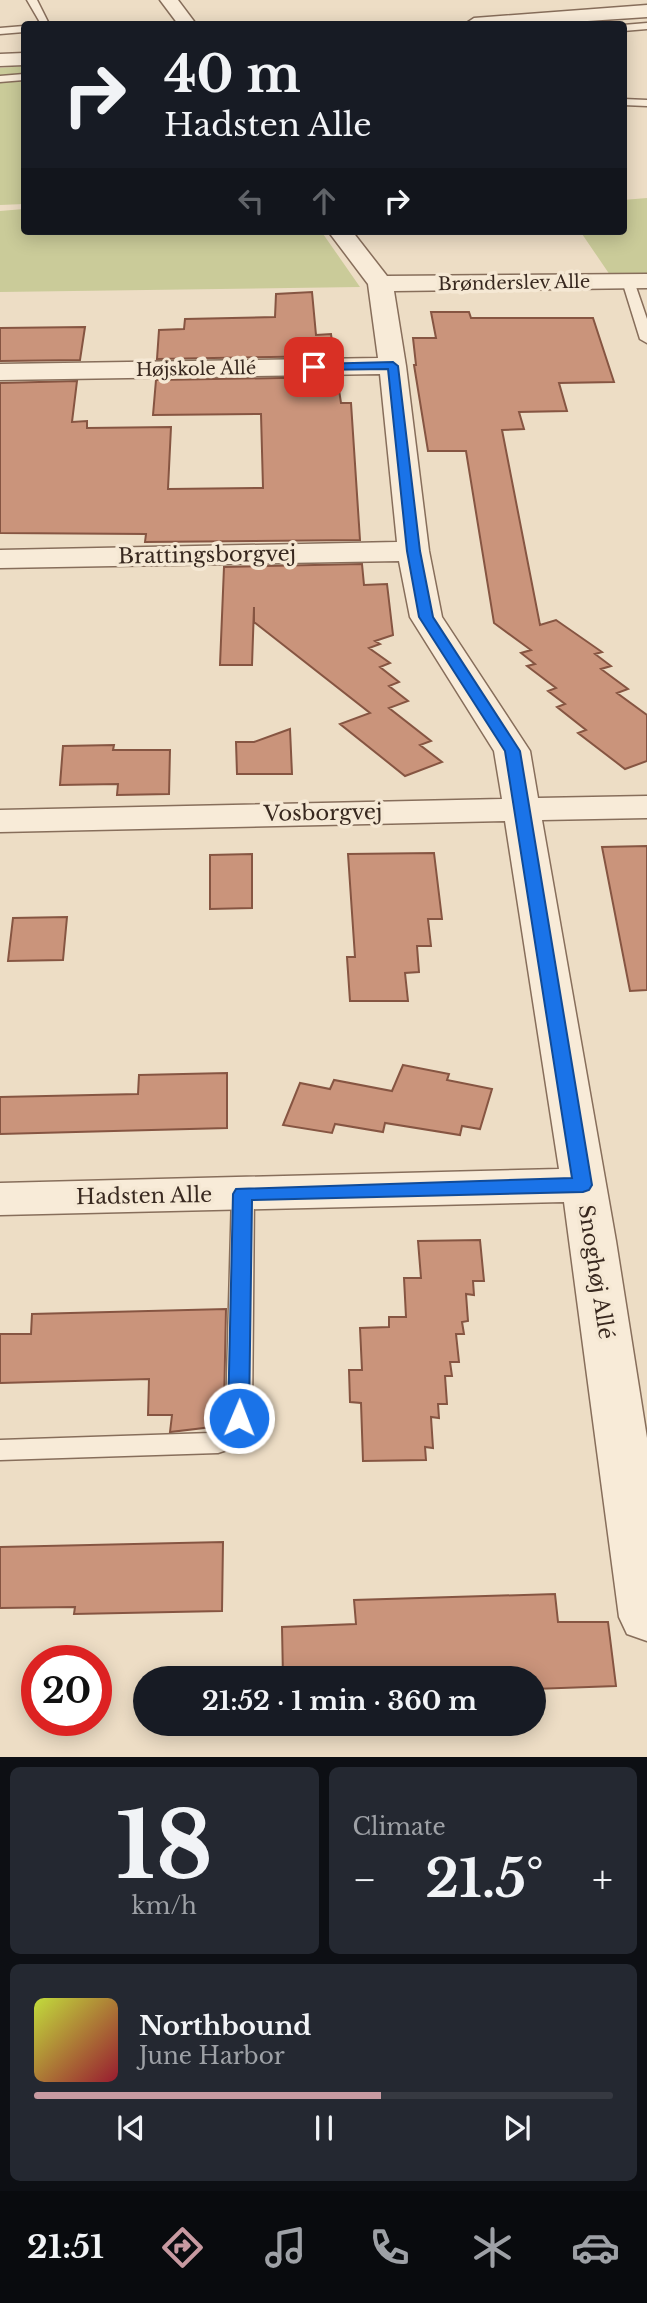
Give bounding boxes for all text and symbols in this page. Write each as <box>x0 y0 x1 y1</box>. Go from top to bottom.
text: 40 m <box>164 44 301 105</box>
icon: right <box>49 49 140 140</box>
text: Hadsten Alle <box>164 105 372 145</box>
icon: left <box>232 182 270 220</box>
icon: ahead <box>305 182 343 220</box>
icon: right <box>378 182 416 220</box>
street label: Brønderslev Alle <box>438 271 590 295</box>
pin <box>284 337 344 397</box>
icon: arrive <box>295 348 333 386</box>
street label: Højskole Allé <box>136 357 256 381</box>
street label: Brattingsborgvej <box>118 540 296 570</box>
street label: Vosborgvej <box>262 799 383 827</box>
street label: Hadsten Alle <box>76 1182 212 1210</box>
street label: Snoghøj Allé <box>573 1203 619 1341</box>
position arrow <box>202 1381 276 1455</box>
speed limit sign: 20 <box>21 1645 112 1736</box>
text: 21:52 · 1 min · 360 m <box>202 1685 477 1717</box>
text: 18 <box>116 1790 213 1903</box>
text: Climate <box>353 1813 446 1841</box>
text: 21.5° <box>425 1847 544 1911</box>
text: − <box>353 1856 377 1903</box>
text: + <box>592 1856 613 1903</box>
text: km/h <box>132 1892 197 1920</box>
text: Northbound <box>139 2010 311 2042</box>
text: June Harbor <box>139 2042 285 2070</box>
icon: previous <box>112 2109 150 2147</box>
icon: pause <box>305 2109 343 2147</box>
icon: next <box>498 2109 536 2147</box>
icon: directions <box>158 2223 207 2272</box>
icon: music <box>261 2223 310 2272</box>
icon: phone <box>365 2223 414 2272</box>
icon: climate <box>468 2223 517 2272</box>
icon: car <box>571 2223 620 2272</box>
text: 21:51 <box>27 2227 104 2267</box>

